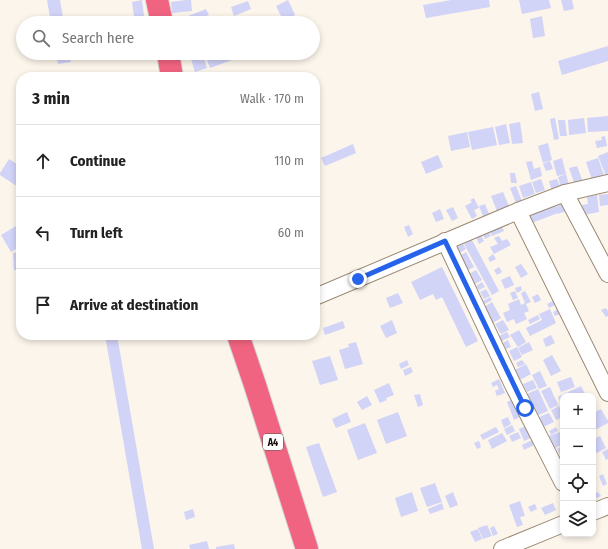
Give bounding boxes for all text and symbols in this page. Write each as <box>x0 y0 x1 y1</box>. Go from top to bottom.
search box <box>16 16 320 60</box>
icon: search <box>30 27 52 49</box>
text: Search here <box>62 29 134 47</box>
text: 3 min <box>32 88 70 109</box>
text: Walk · 170 m <box>240 91 304 106</box>
icon: ahead <box>32 150 54 172</box>
text: Continue <box>70 152 126 170</box>
text: 110 m <box>274 153 304 168</box>
icon: left <box>32 222 54 244</box>
text: Turn left <box>70 224 123 242</box>
text: 60 m <box>278 225 304 240</box>
route end <box>349 270 367 288</box>
icon: arrive <box>32 294 54 316</box>
text: Arrive at destination <box>70 296 198 314</box>
map controls <box>560 393 596 537</box>
button: + <box>560 393 596 429</box>
route start <box>516 399 534 417</box>
button: − <box>560 429 596 465</box>
road number: A4 <box>263 434 283 450</box>
button: locate <box>560 465 596 501</box>
button: layers <box>560 501 596 537</box>

